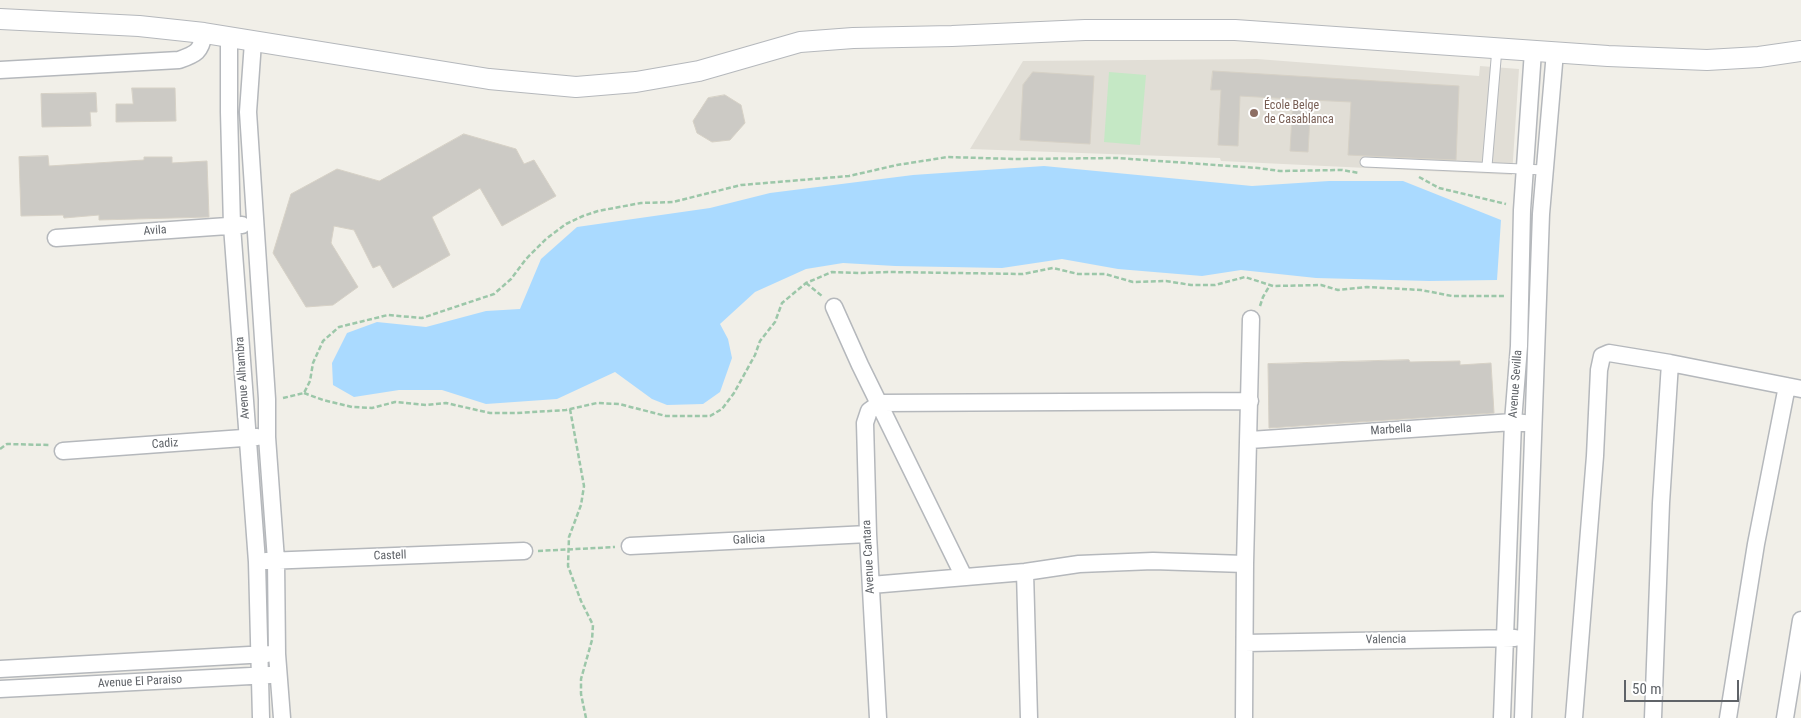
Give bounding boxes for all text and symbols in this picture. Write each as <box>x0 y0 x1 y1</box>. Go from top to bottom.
place label: École Belge de Casablanca <box>1264 99 1334 127</box>
marker: École Belge de Casablanca <box>1248 107 1260 119</box>
street label: Avila <box>143 223 167 239</box>
street label: Avenue Alhambra <box>233 336 253 420</box>
street label: Avenue Sevilla <box>1506 349 1526 419</box>
street label: Marbella <box>1370 421 1412 439</box>
street label: Cadiz <box>151 436 179 452</box>
street label: Avenue Cantara <box>860 520 878 594</box>
street label: Galicia <box>732 532 766 548</box>
street label: Castell <box>373 548 407 564</box>
street label: Valencia <box>1366 632 1406 648</box>
scale bar <box>1626 670 1741 702</box>
street label: Avenue El Paraiso <box>97 673 183 691</box>
text: 50 m <box>1632 680 1662 698</box>

